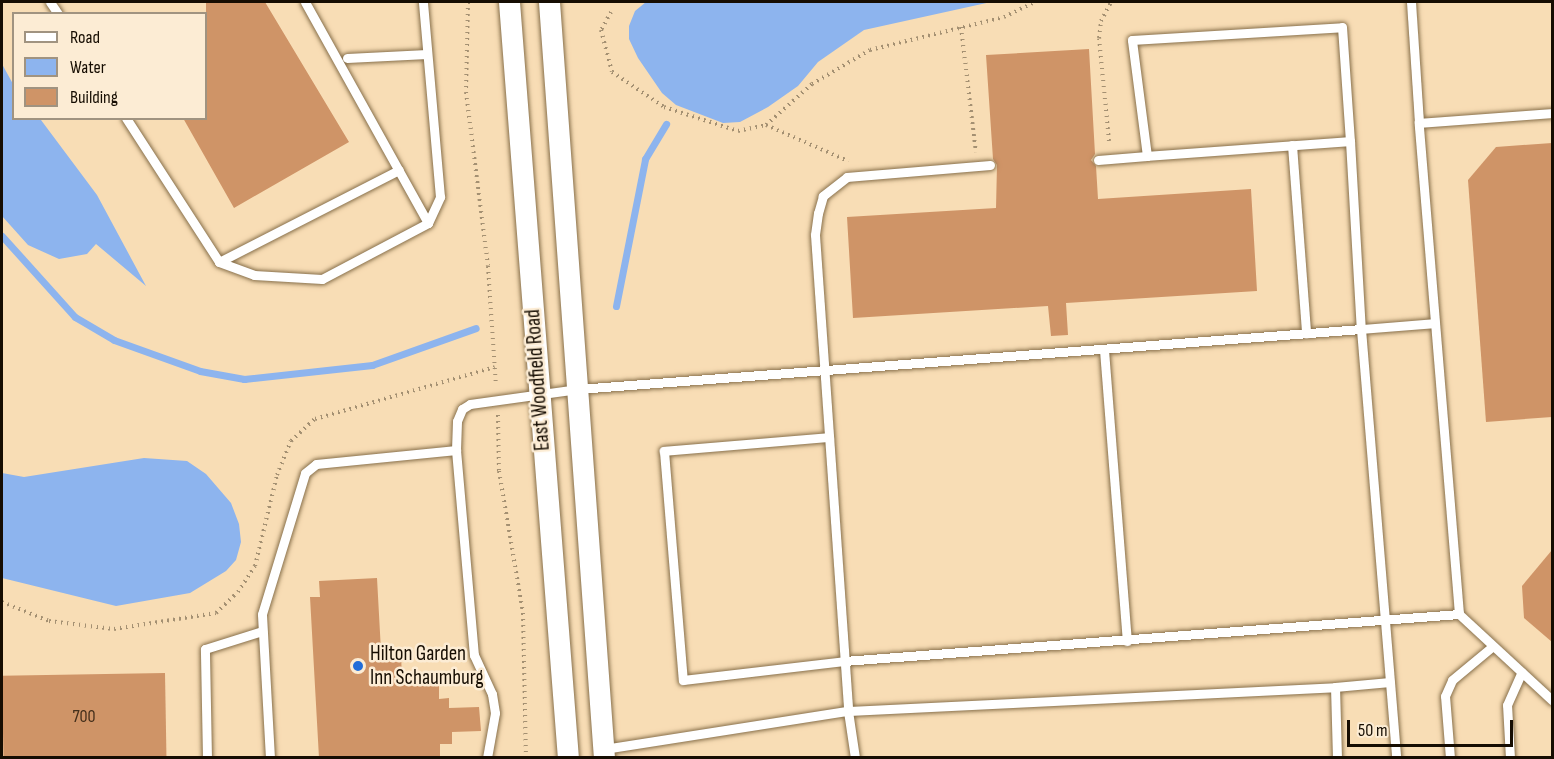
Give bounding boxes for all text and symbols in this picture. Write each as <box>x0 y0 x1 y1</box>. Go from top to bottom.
legend <box>12 12 207 120</box>
text: Road <box>70 27 100 48</box>
text: Water <box>70 57 106 78</box>
text: Building <box>70 87 118 108</box>
street label: East Woodfield Road <box>520 308 556 452</box>
place label: Hilton Garden Inn Schaumburg <box>370 641 484 691</box>
marker: Hilton Garden Inn Schaumburg <box>351 659 365 673</box>
house number: 700 <box>72 706 96 728</box>
scale bar <box>1350 708 1516 746</box>
text: 50 m <box>1358 720 1388 741</box>

